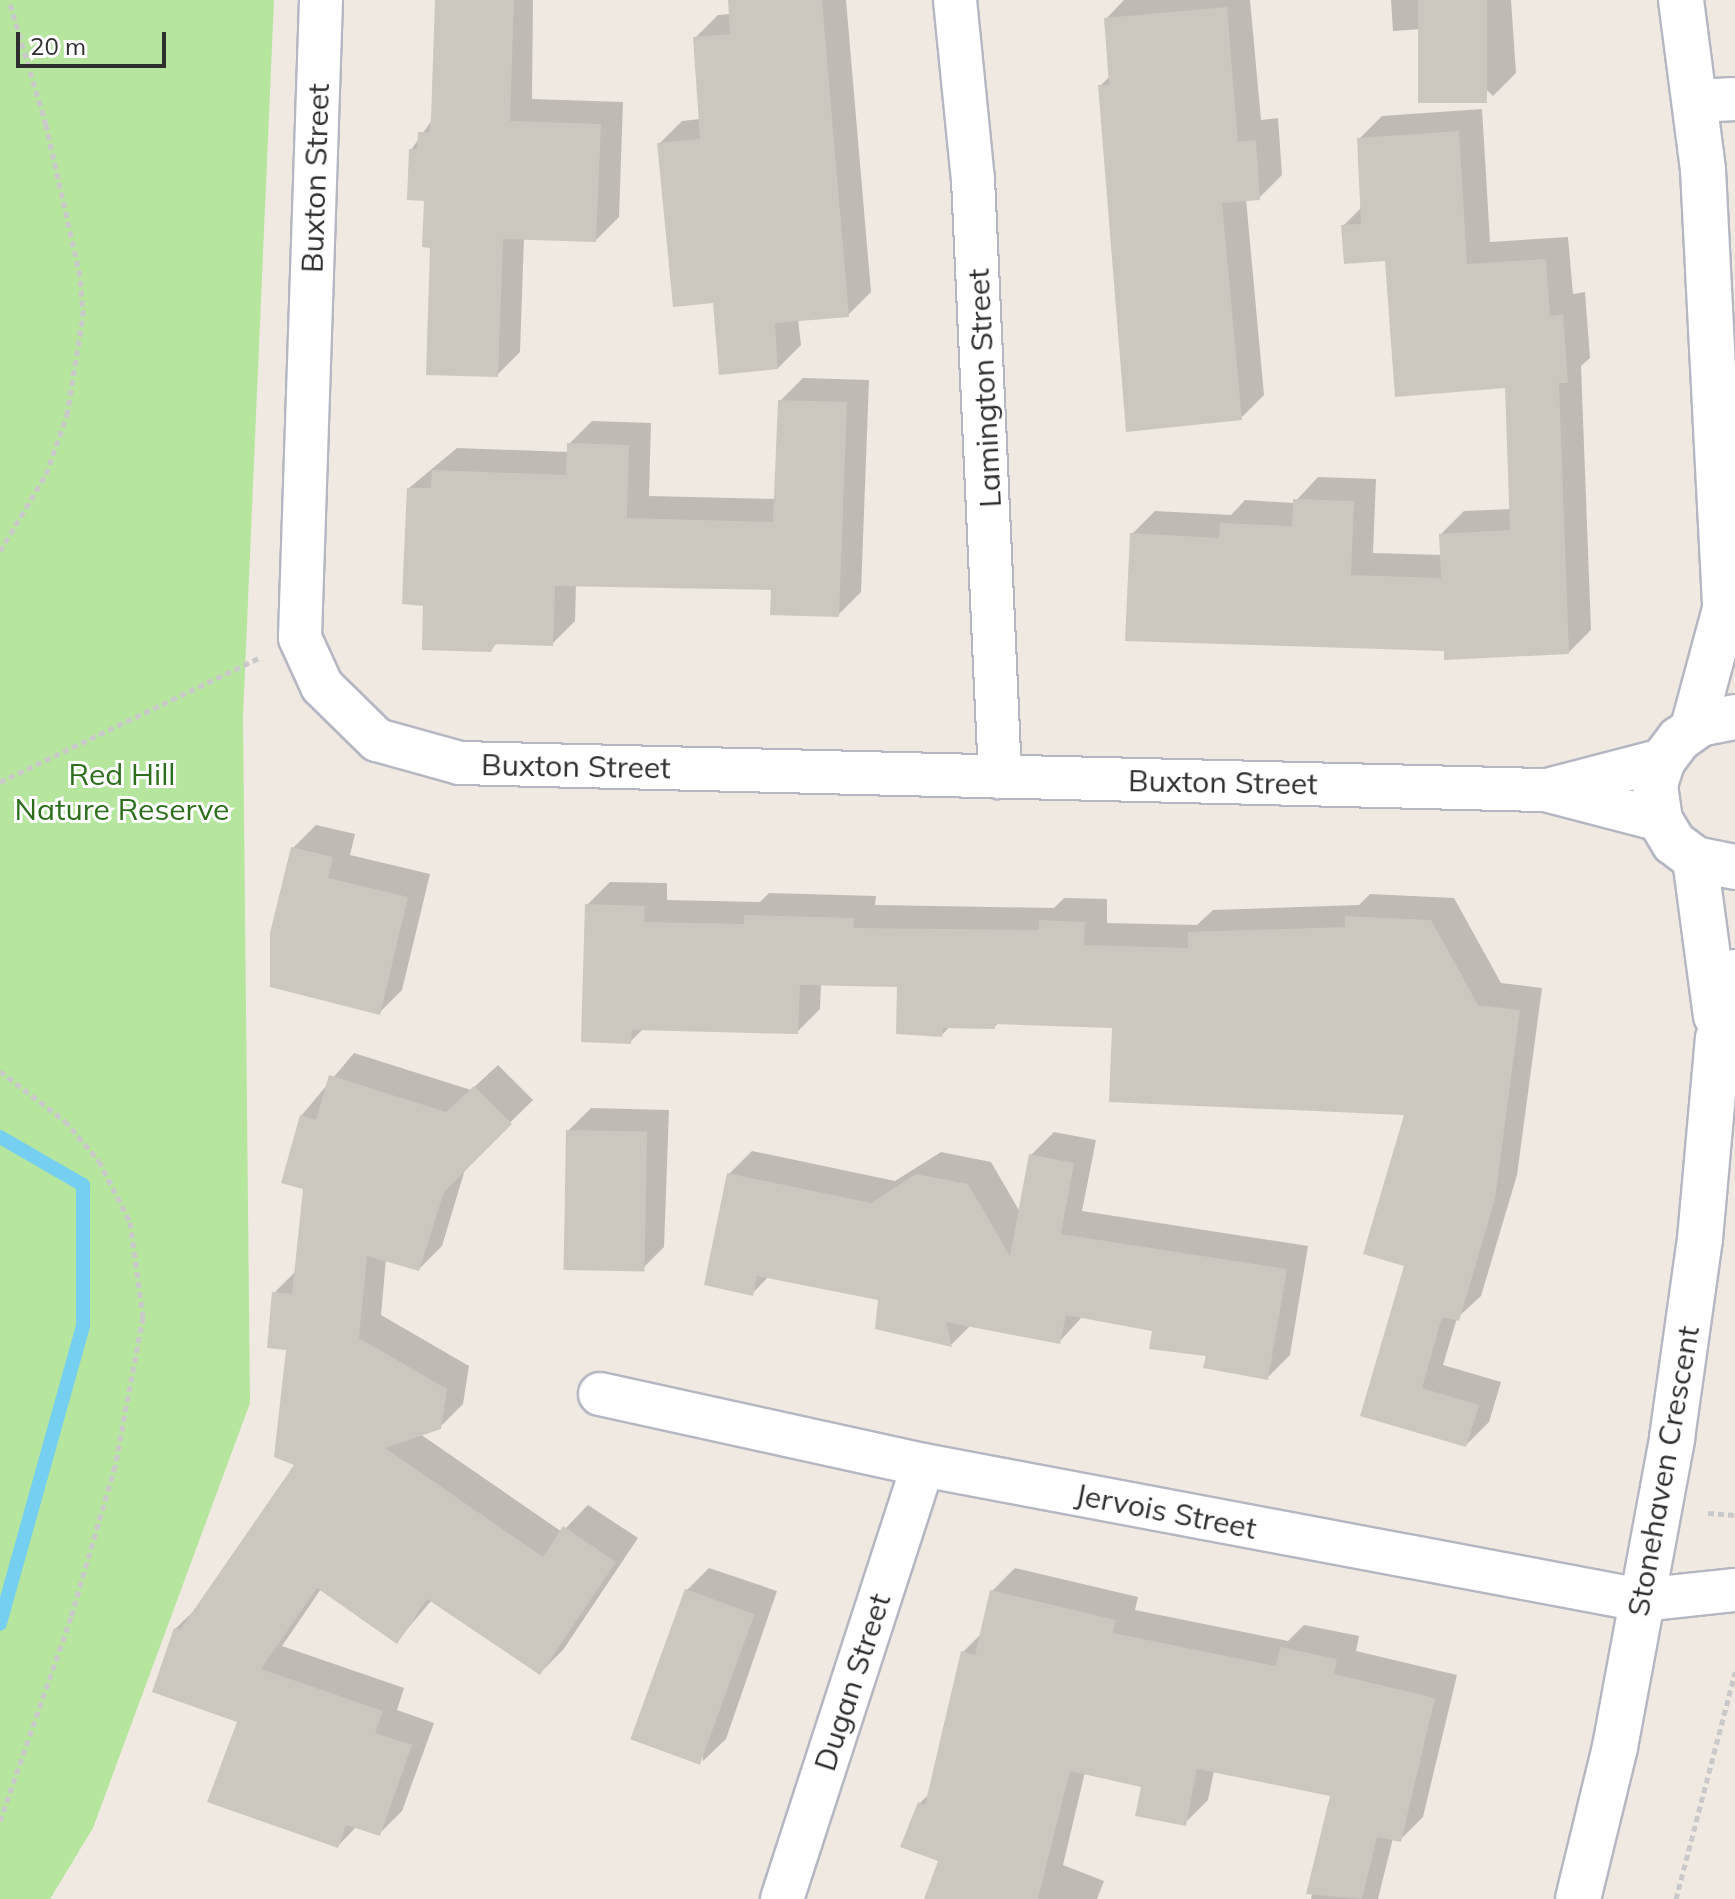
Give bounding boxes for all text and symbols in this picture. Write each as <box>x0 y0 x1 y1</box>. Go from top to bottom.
scale bar <box>20 16 170 66</box>
text: 20 m <box>30 31 86 61</box>
street label: Buxton Street <box>294 83 336 273</box>
street label: Lamington Street <box>960 268 1008 508</box>
street label: Buxton Street <box>481 746 671 786</box>
park label: Red Hill Nature Reserve <box>15 756 229 826</box>
street label: Buxton Street <box>1128 762 1318 802</box>
street label: Stonehaven Crescent <box>1620 1323 1706 1619</box>
street label: Jervois Street <box>1072 1476 1260 1546</box>
street label: Dugan Street <box>806 1589 898 1775</box>

